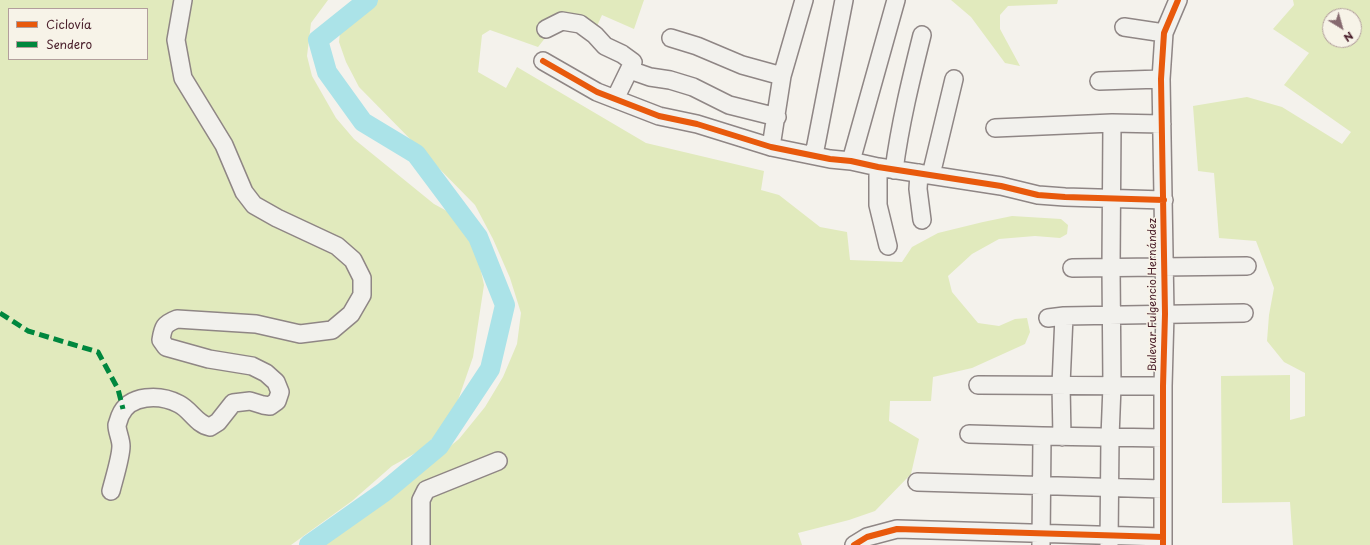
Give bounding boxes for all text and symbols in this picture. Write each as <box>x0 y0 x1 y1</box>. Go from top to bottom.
legend <box>8 8 148 60</box>
north arrow <box>1322 8 1362 48</box>
text: Ciclovía <box>46 15 92 33</box>
text: N <box>1340 28 1358 47</box>
text: Sendero <box>46 35 92 53</box>
street label: Bulevar Fulgencio Hernández <box>1146 218 1160 372</box>

